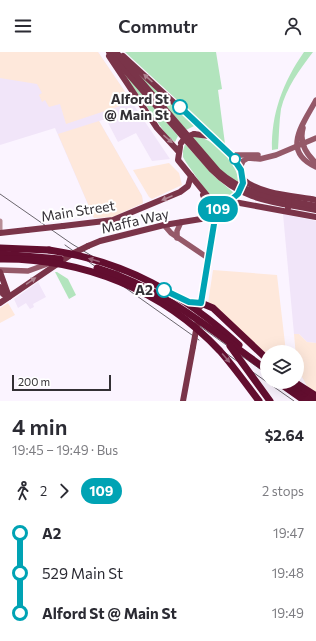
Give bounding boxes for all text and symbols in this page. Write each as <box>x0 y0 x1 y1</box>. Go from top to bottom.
icon: menu <box>12 15 34 37</box>
text: Commutr <box>118 15 198 37</box>
icon: person <box>282 15 304 37</box>
one-way arrow <box>143 74 153 83</box>
place label: Alford St @ Main St <box>104 90 169 123</box>
marker: Alford St @ Main St <box>172 99 188 115</box>
one-way arrow <box>162 135 173 144</box>
unlabelled marker <box>229 153 241 165</box>
one-way arrow <box>161 195 172 201</box>
street label: Main Street <box>40 196 116 225</box>
line badge: 109 <box>195 196 241 222</box>
text: 109 <box>206 200 230 217</box>
street label: Maffa Way <box>99 204 170 237</box>
one-way arrow <box>88 257 100 263</box>
one-way arrow <box>25 278 37 285</box>
place label: A2 <box>135 281 153 298</box>
marker: A2 <box>156 282 172 298</box>
map controls <box>260 345 304 389</box>
button: layers <box>260 345 304 389</box>
one-way arrow <box>221 352 230 363</box>
scale bar <box>12 373 111 392</box>
text: 200 m <box>18 375 50 388</box>
text: 4 min <box>12 413 67 440</box>
text: $2.64 <box>265 426 304 444</box>
text: 19:45 – 19:49 · Bus <box>12 442 118 458</box>
icon: walk <box>12 480 34 502</box>
icon: forward <box>53 480 75 502</box>
text: 109 <box>89 482 114 499</box>
text: 2 <box>40 483 47 499</box>
text: 2 stops <box>262 483 304 499</box>
text: A2 <box>42 524 61 542</box>
text: 19:47 <box>273 525 304 541</box>
text: 529 Main St <box>42 564 123 582</box>
text: 19:48 <box>272 565 304 581</box>
text: Alford St @ Main St <box>42 604 177 622</box>
text: 19:49 <box>272 605 304 621</box>

